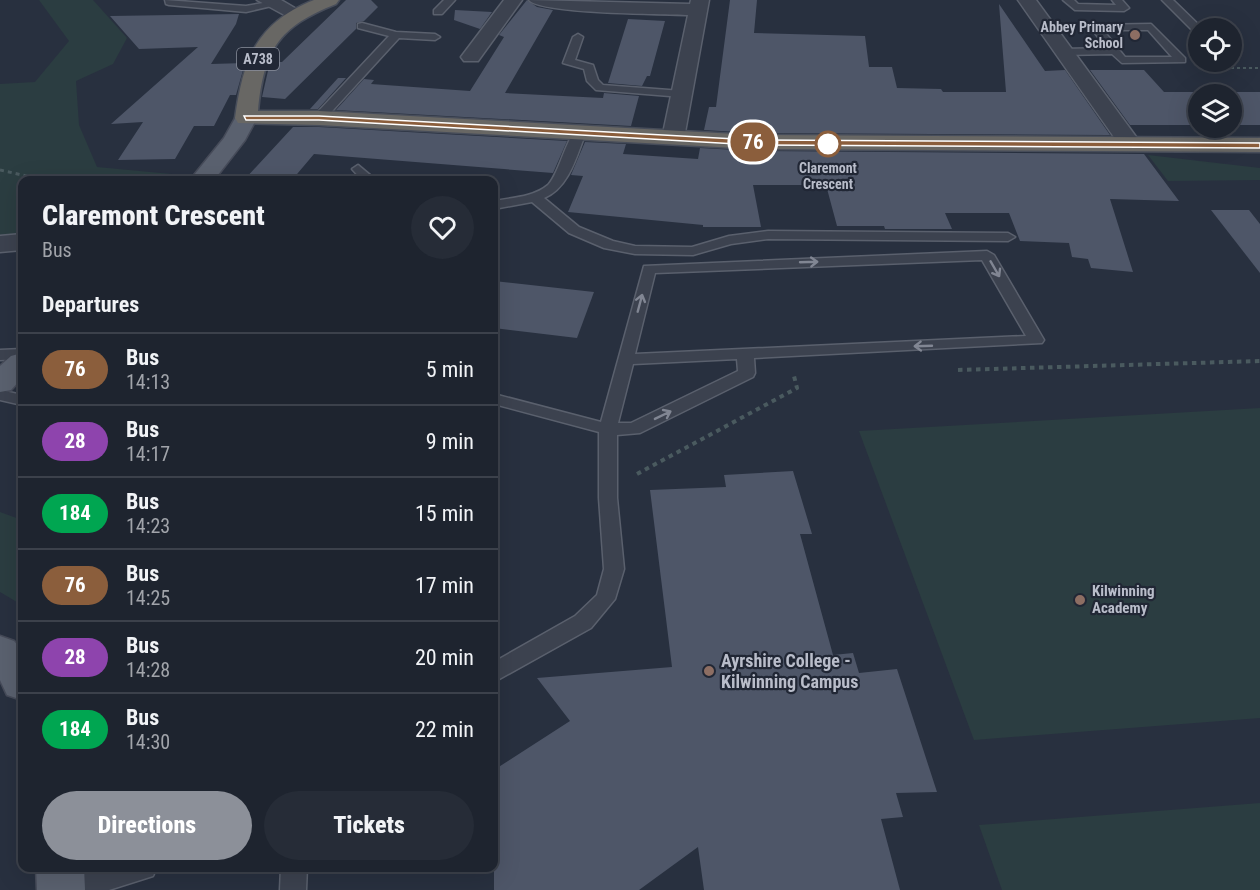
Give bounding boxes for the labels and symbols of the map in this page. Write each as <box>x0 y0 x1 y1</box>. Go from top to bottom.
place label: Abbey Primary School <box>1041 19 1124 51</box>
marker: Abbey Primary School <box>1128 28 1142 42</box>
road number: A738 <box>237 48 279 70</box>
line badge: 76 <box>726 122 780 162</box>
marker: Claremont Crescent <box>815 131 841 157</box>
place label: Claremont Crescent <box>799 160 857 192</box>
one-way arrow <box>798 256 818 267</box>
one-way arrow <box>989 260 1001 277</box>
one-way arrow <box>635 294 646 313</box>
one-way arrow <box>913 340 933 352</box>
one-way arrow <box>654 408 672 420</box>
place label: Kilwinning Academy <box>1092 582 1155 617</box>
marker: Kilwinning Academy <box>1073 593 1087 607</box>
place label: Ayrshire College - Kilwinning Campus <box>721 650 858 692</box>
marker: Ayrshire College - Kilwinning Campus <box>702 664 716 678</box>

